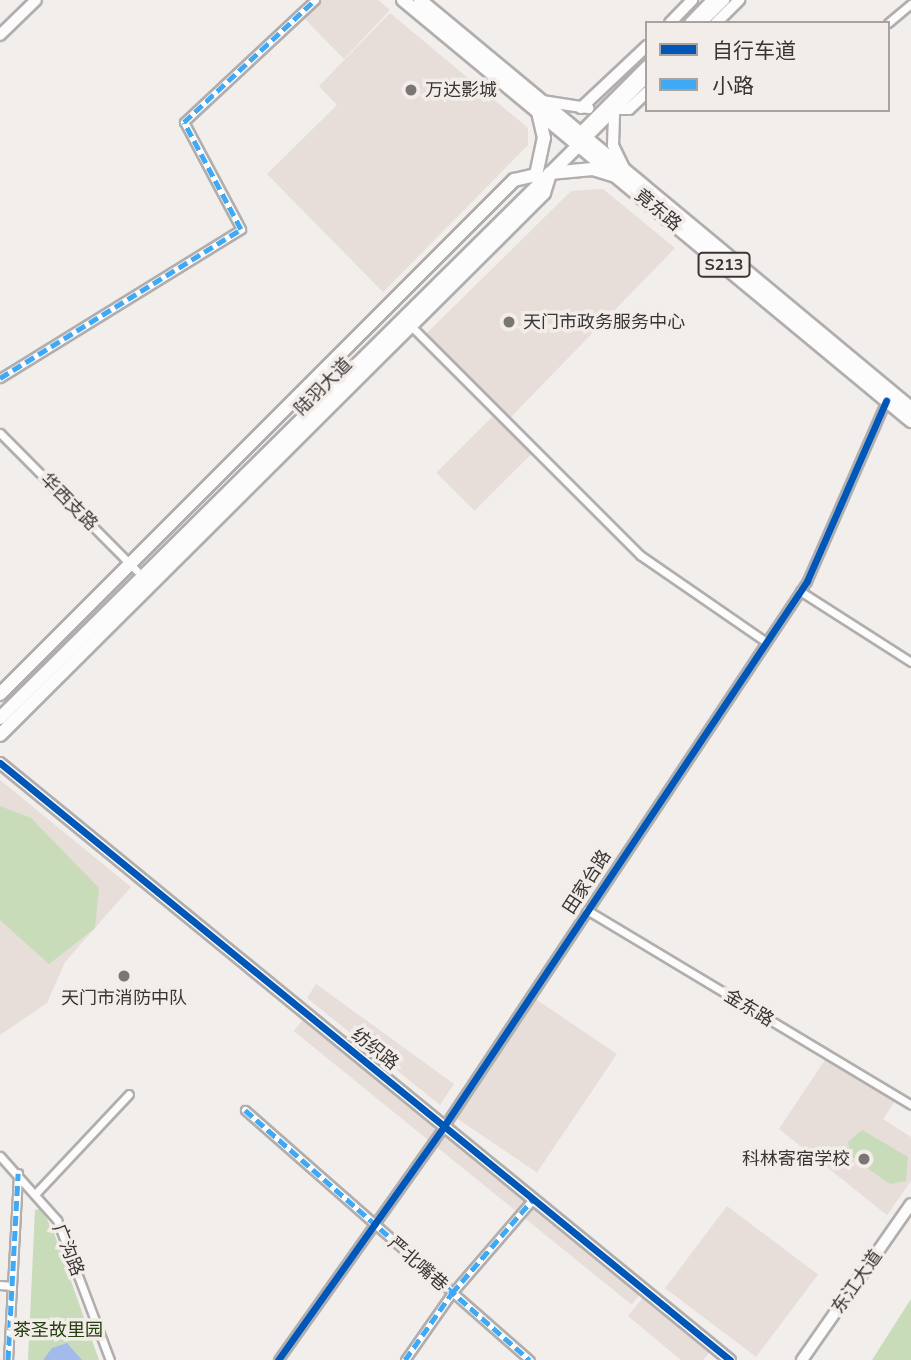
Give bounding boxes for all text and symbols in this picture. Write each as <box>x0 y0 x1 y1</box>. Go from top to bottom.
legend <box>645 21 890 112</box>
text: 自行车道 <box>712 37 796 65</box>
text: 小路 <box>712 72 754 100</box>
place label: 万达影城 <box>425 79 497 101</box>
marker: 万达影城 <box>403 82 419 98</box>
street label: 竟东路 <box>630 184 686 236</box>
road number: S213 <box>696 252 752 278</box>
place label: 天门市政务服务中心 <box>523 311 685 333</box>
marker: 天门市政务服务中心 <box>501 314 517 330</box>
street label: 陆羽大道 <box>290 354 356 420</box>
street label: 华西支路 <box>36 469 102 535</box>
street label: 田家台路 <box>558 846 616 918</box>
marker: 天门市消防中队 <box>116 968 132 984</box>
street label: 金东路 <box>720 985 778 1031</box>
place label: 天门市消防中队 <box>61 987 187 1009</box>
street label: 纺织路 <box>347 1024 403 1074</box>
place label: 科林寄宿学校 <box>742 1148 850 1170</box>
marker: 科林寄宿学校 <box>856 1151 872 1167</box>
street label: 广沟路 <box>48 1221 88 1279</box>
street label: 严北嘴巷 <box>384 1232 452 1296</box>
street label: 东江大道 <box>828 1246 886 1318</box>
park label: 茶圣故里园 <box>13 1319 103 1341</box>

